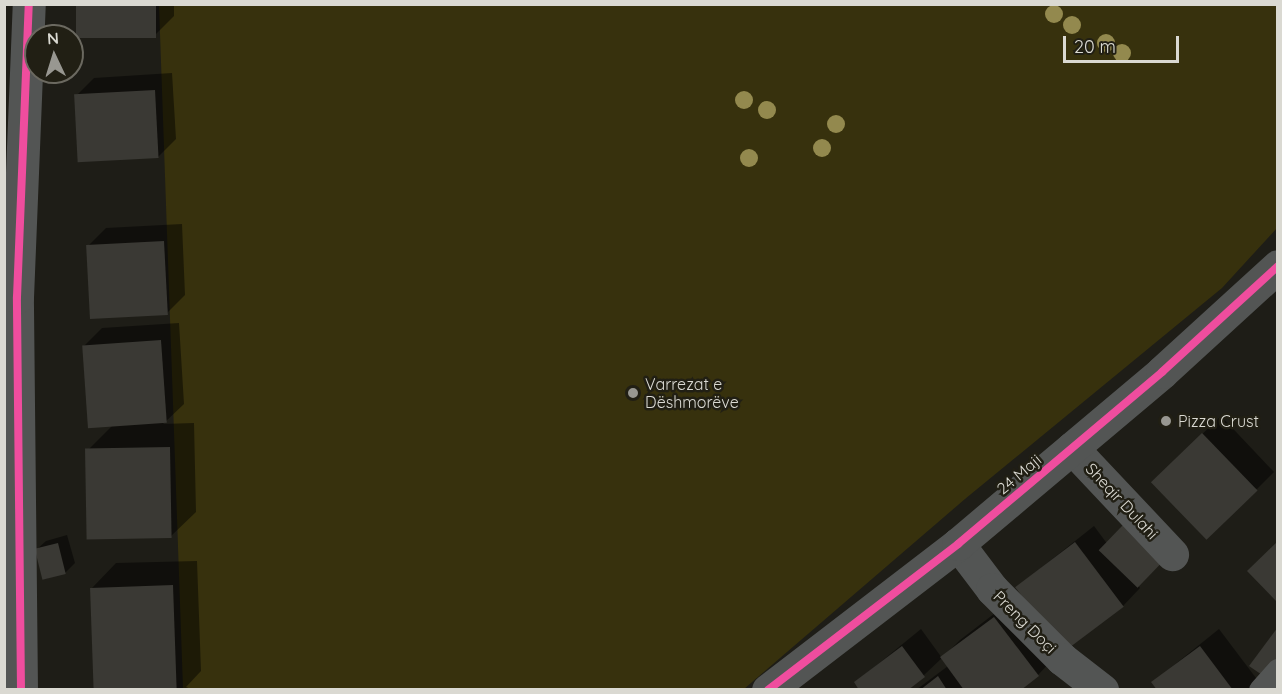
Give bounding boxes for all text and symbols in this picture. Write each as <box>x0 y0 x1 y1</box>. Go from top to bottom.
north arrow <box>24 24 84 84</box>
scale bar <box>1066 24 1182 62</box>
text: N <box>46 28 59 48</box>
text: 20 m <box>1074 35 1116 58</box>
place label: Varrezat e Dëshmorëve <box>645 374 739 412</box>
marker: Varrezat e Dëshmorëve <box>626 386 640 400</box>
place label: Pizza Crust <box>1178 411 1259 431</box>
marker: Pizza Crust <box>1159 414 1173 428</box>
street label: 24 Maji <box>993 450 1045 498</box>
street label: Sheqir Dulahi <box>1082 459 1162 543</box>
street label: Preng Doçi <box>990 587 1060 657</box>

